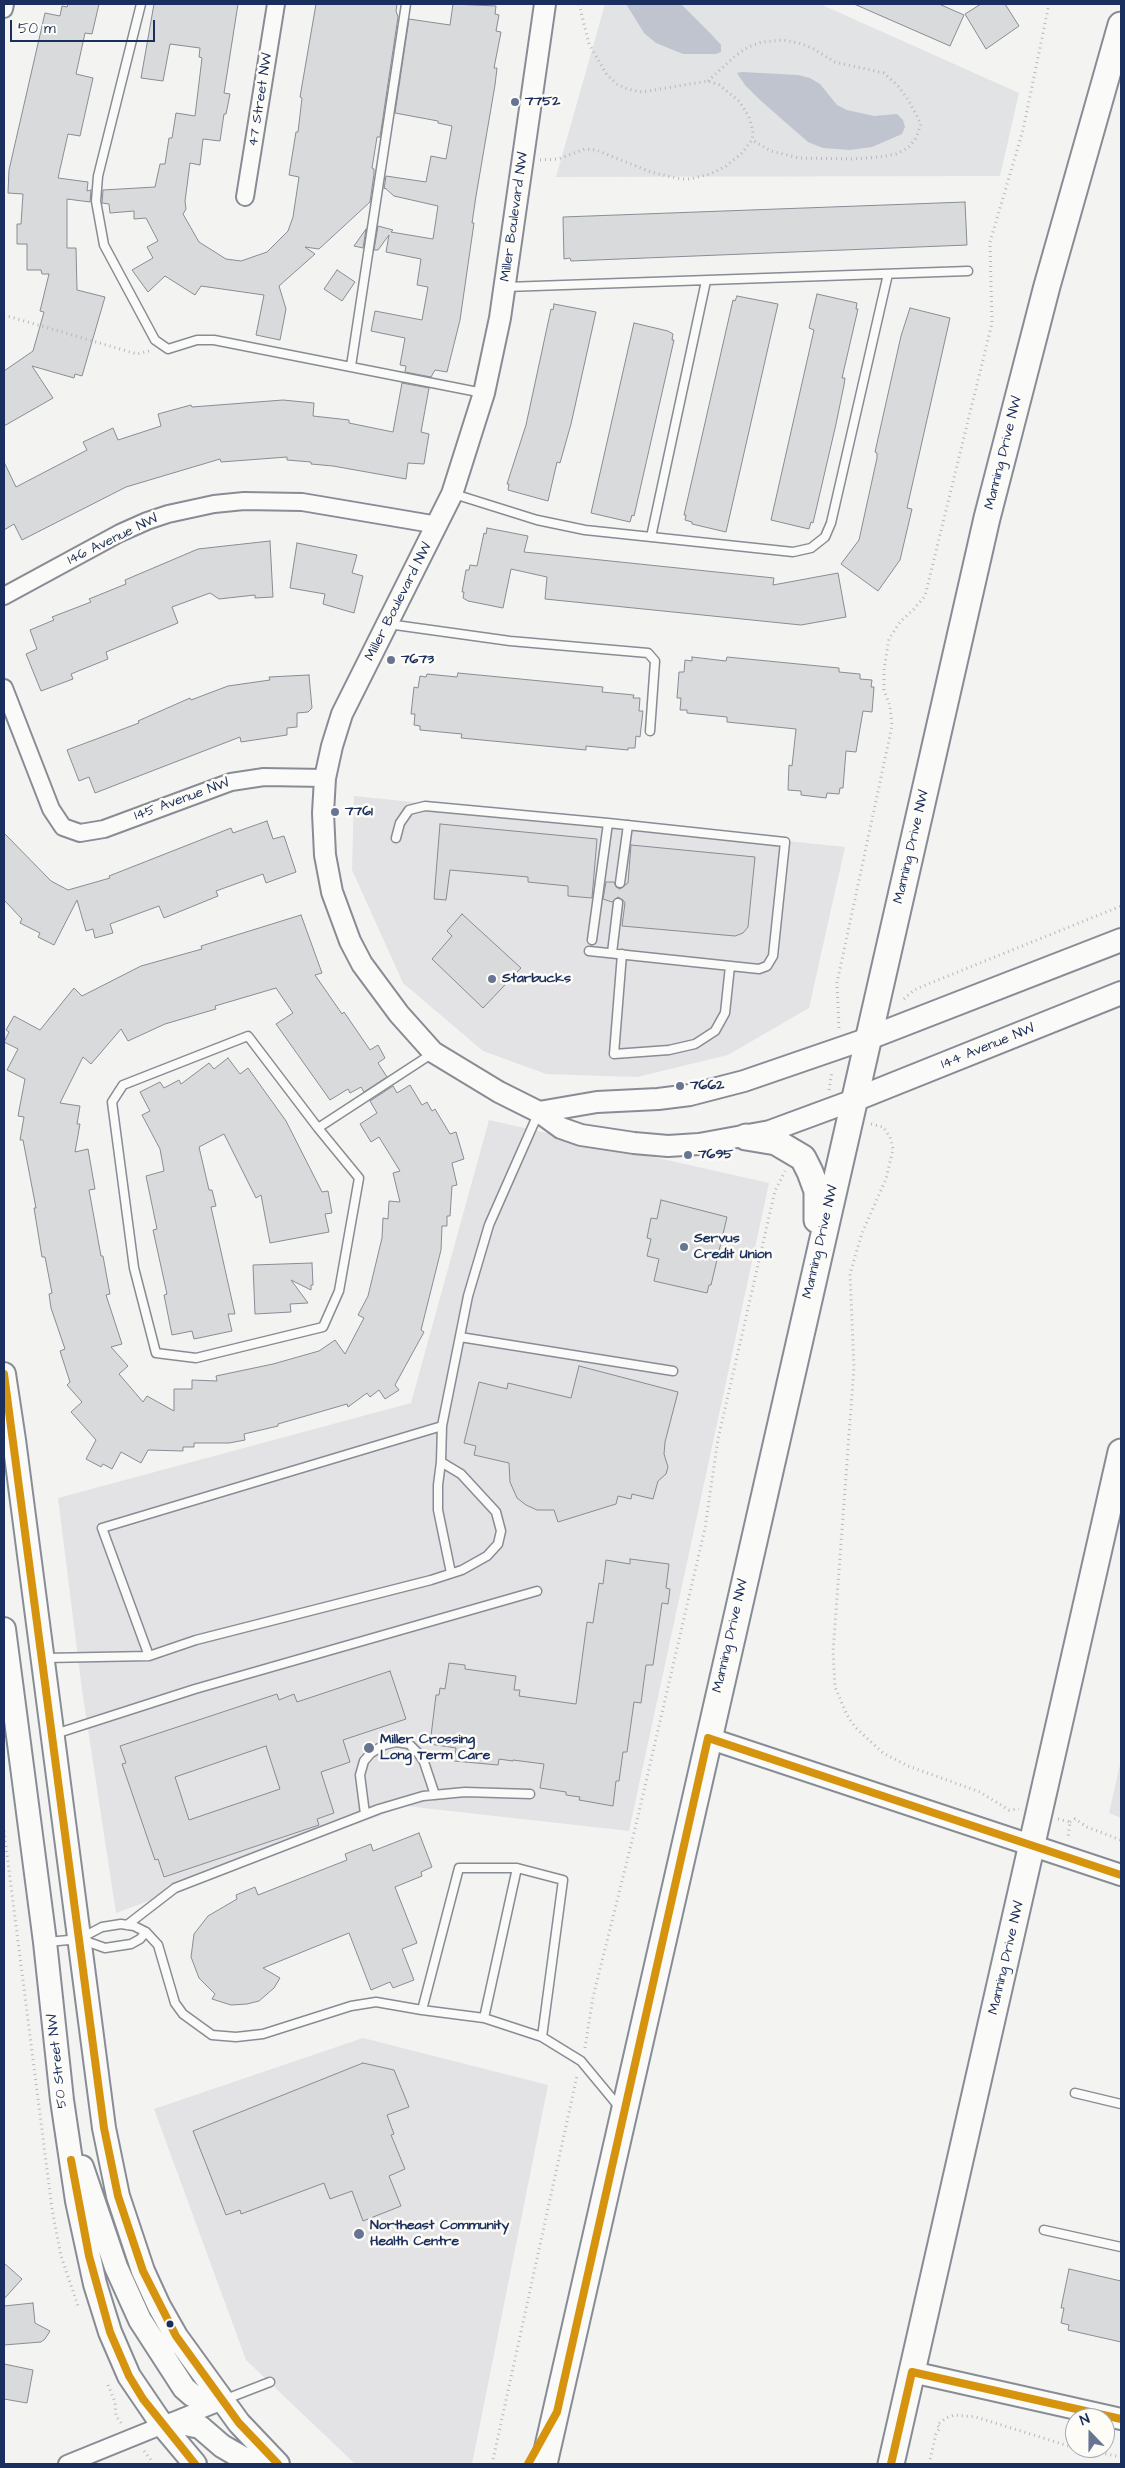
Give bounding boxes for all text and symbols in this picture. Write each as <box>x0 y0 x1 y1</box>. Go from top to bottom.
scale bar <box>12 10 158 42</box>
text: 50 m <box>18 18 56 39</box>
street label: 47 Street NW <box>245 52 277 148</box>
place label: 7752 <box>525 94 560 110</box>
marker: 7752 <box>509 96 521 108</box>
street label: Miller Boulevard NW <box>498 151 532 283</box>
street label: Manning Drive NW <box>982 395 1026 511</box>
street label: 146 Avenue NW <box>65 511 161 569</box>
street label: Miller Boulevard NW <box>362 540 436 664</box>
place label: 7673 <box>401 652 434 668</box>
marker: 7673 <box>385 654 397 666</box>
street label: 145 Avenue NW <box>132 775 232 825</box>
street label: Manning Drive NW <box>891 789 933 905</box>
place label: 7761 <box>345 804 373 820</box>
marker: 7761 <box>329 806 341 818</box>
place label: Starbucks <box>502 971 571 987</box>
marker: Starbucks <box>486 973 498 985</box>
street label: 144 Avenue NW <box>939 1021 1037 1073</box>
place label: 7662 <box>690 1078 724 1094</box>
marker: 7662 <box>674 1080 686 1092</box>
place label: 7695 <box>698 1147 733 1163</box>
marker: 7695 <box>682 1149 694 1161</box>
street label: Manning Drive NW <box>800 1184 842 1300</box>
place label: Servus Credit Union <box>694 1231 772 1264</box>
marker: Servus Credit Union <box>678 1241 690 1253</box>
street label: Manning Drive NW <box>710 1578 752 1694</box>
place label: Miller Crossing Long Term Care <box>380 1732 490 1764</box>
marker: Miller Crossing Long Term Care <box>362 1741 376 1755</box>
street label: Manning Drive NW <box>986 1900 1028 2016</box>
street label: 50 Street NW <box>45 2013 71 2109</box>
place label: Northeast Community Health Centre <box>370 2218 509 2250</box>
marker: Northeast Community Health Centre <box>352 2227 366 2241</box>
unlabelled marker <box>165 2319 175 2329</box>
north arrow <box>1065 2408 1115 2458</box>
text: N <box>1077 2409 1093 2431</box>

